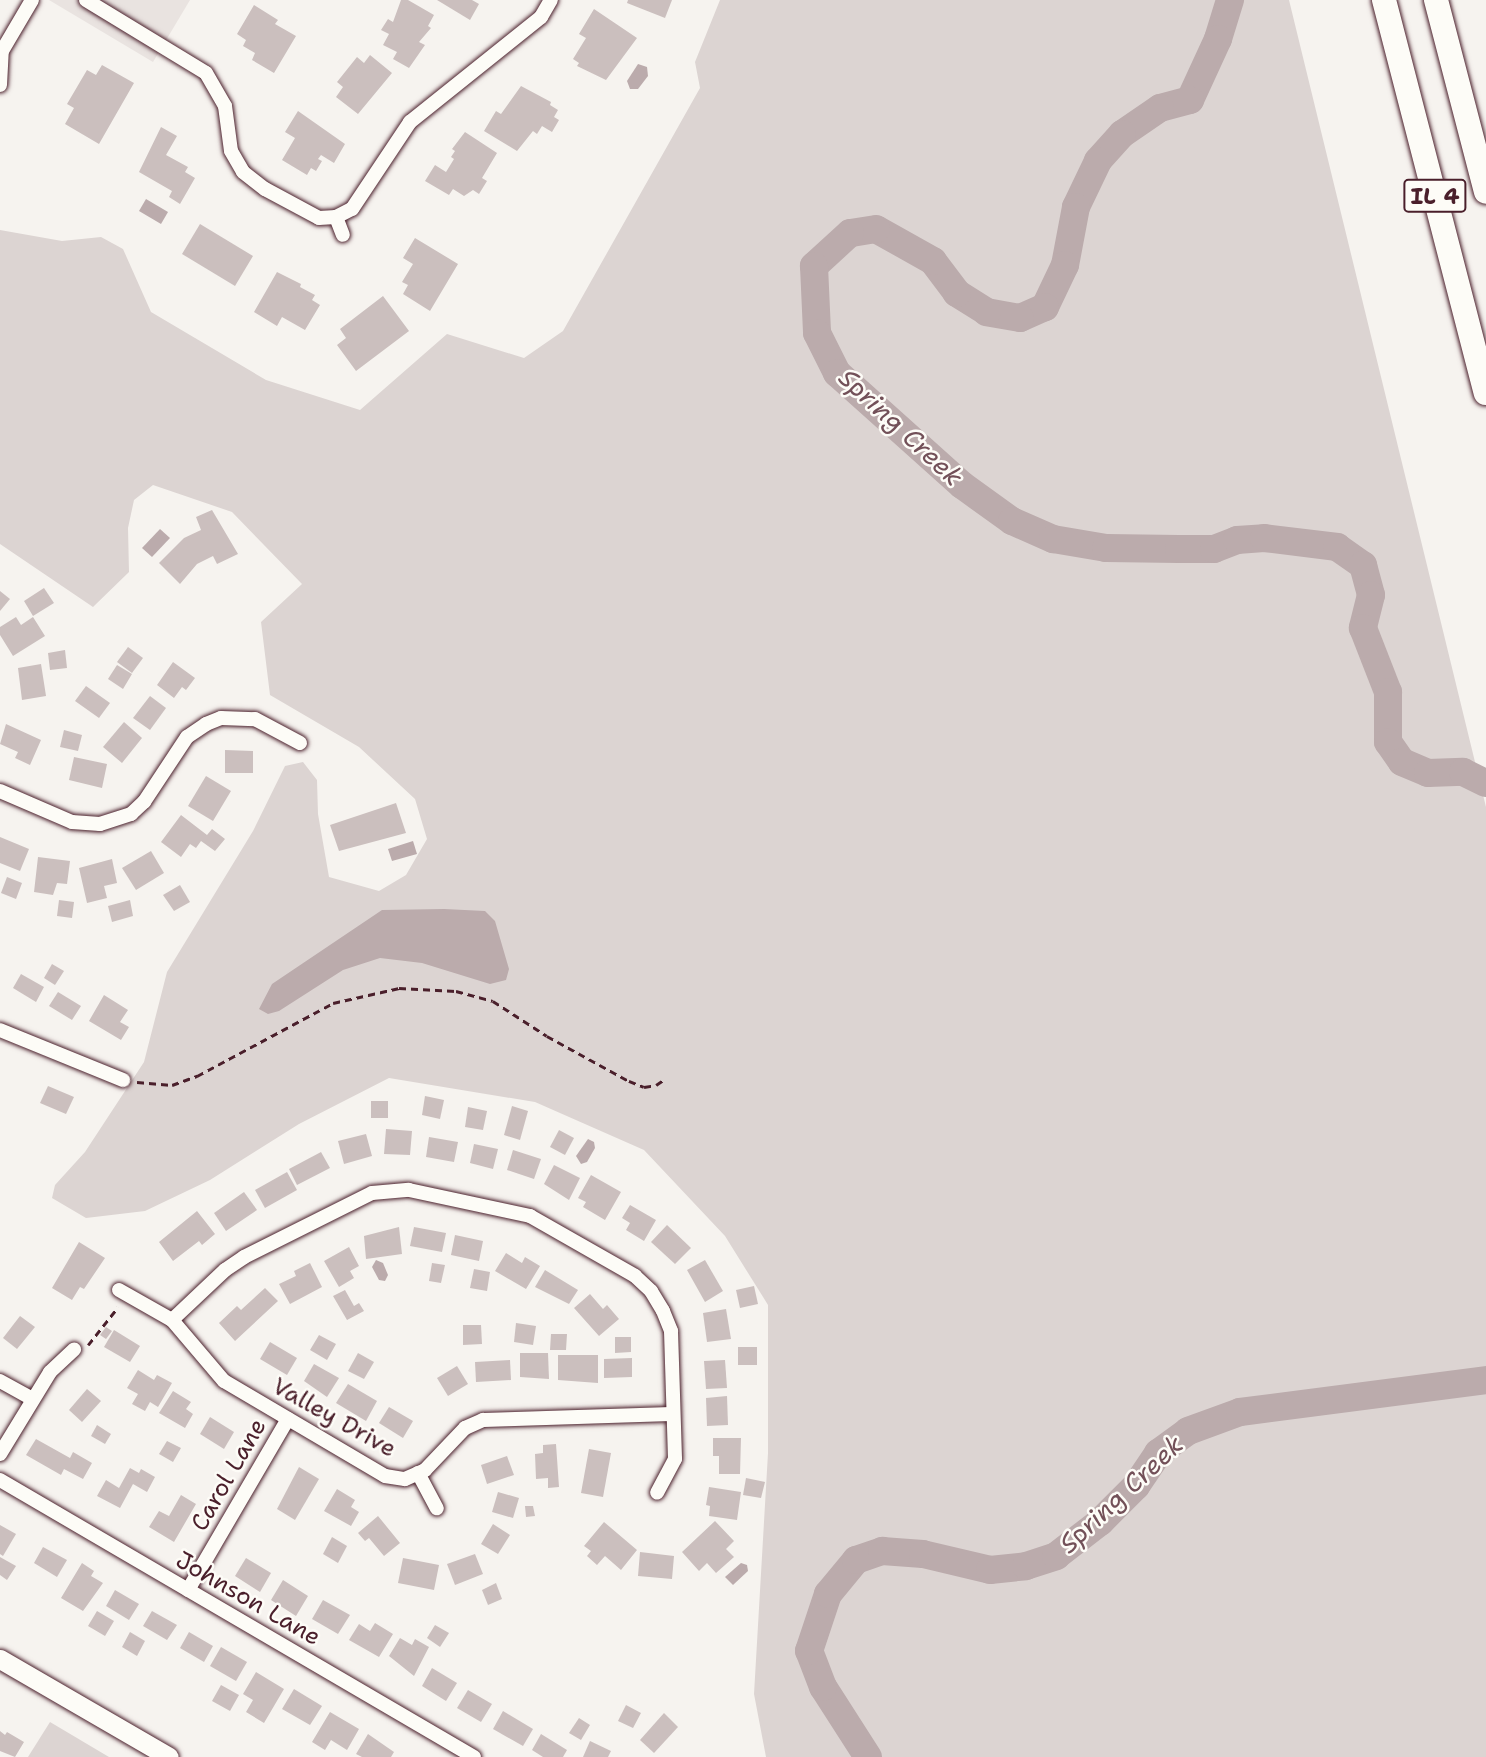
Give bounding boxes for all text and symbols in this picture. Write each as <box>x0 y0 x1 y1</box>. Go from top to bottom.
road number: IL 4 <box>1402 176 1468 216</box>
water label: Spring Creek <box>832 362 970 492</box>
street label: Valley Drive <box>267 1372 401 1464</box>
street label: Carol Lane <box>185 1414 273 1536</box>
water label: Spring Creek <box>1052 1429 1190 1559</box>
street label: Johnson Lane <box>170 1546 326 1652</box>

